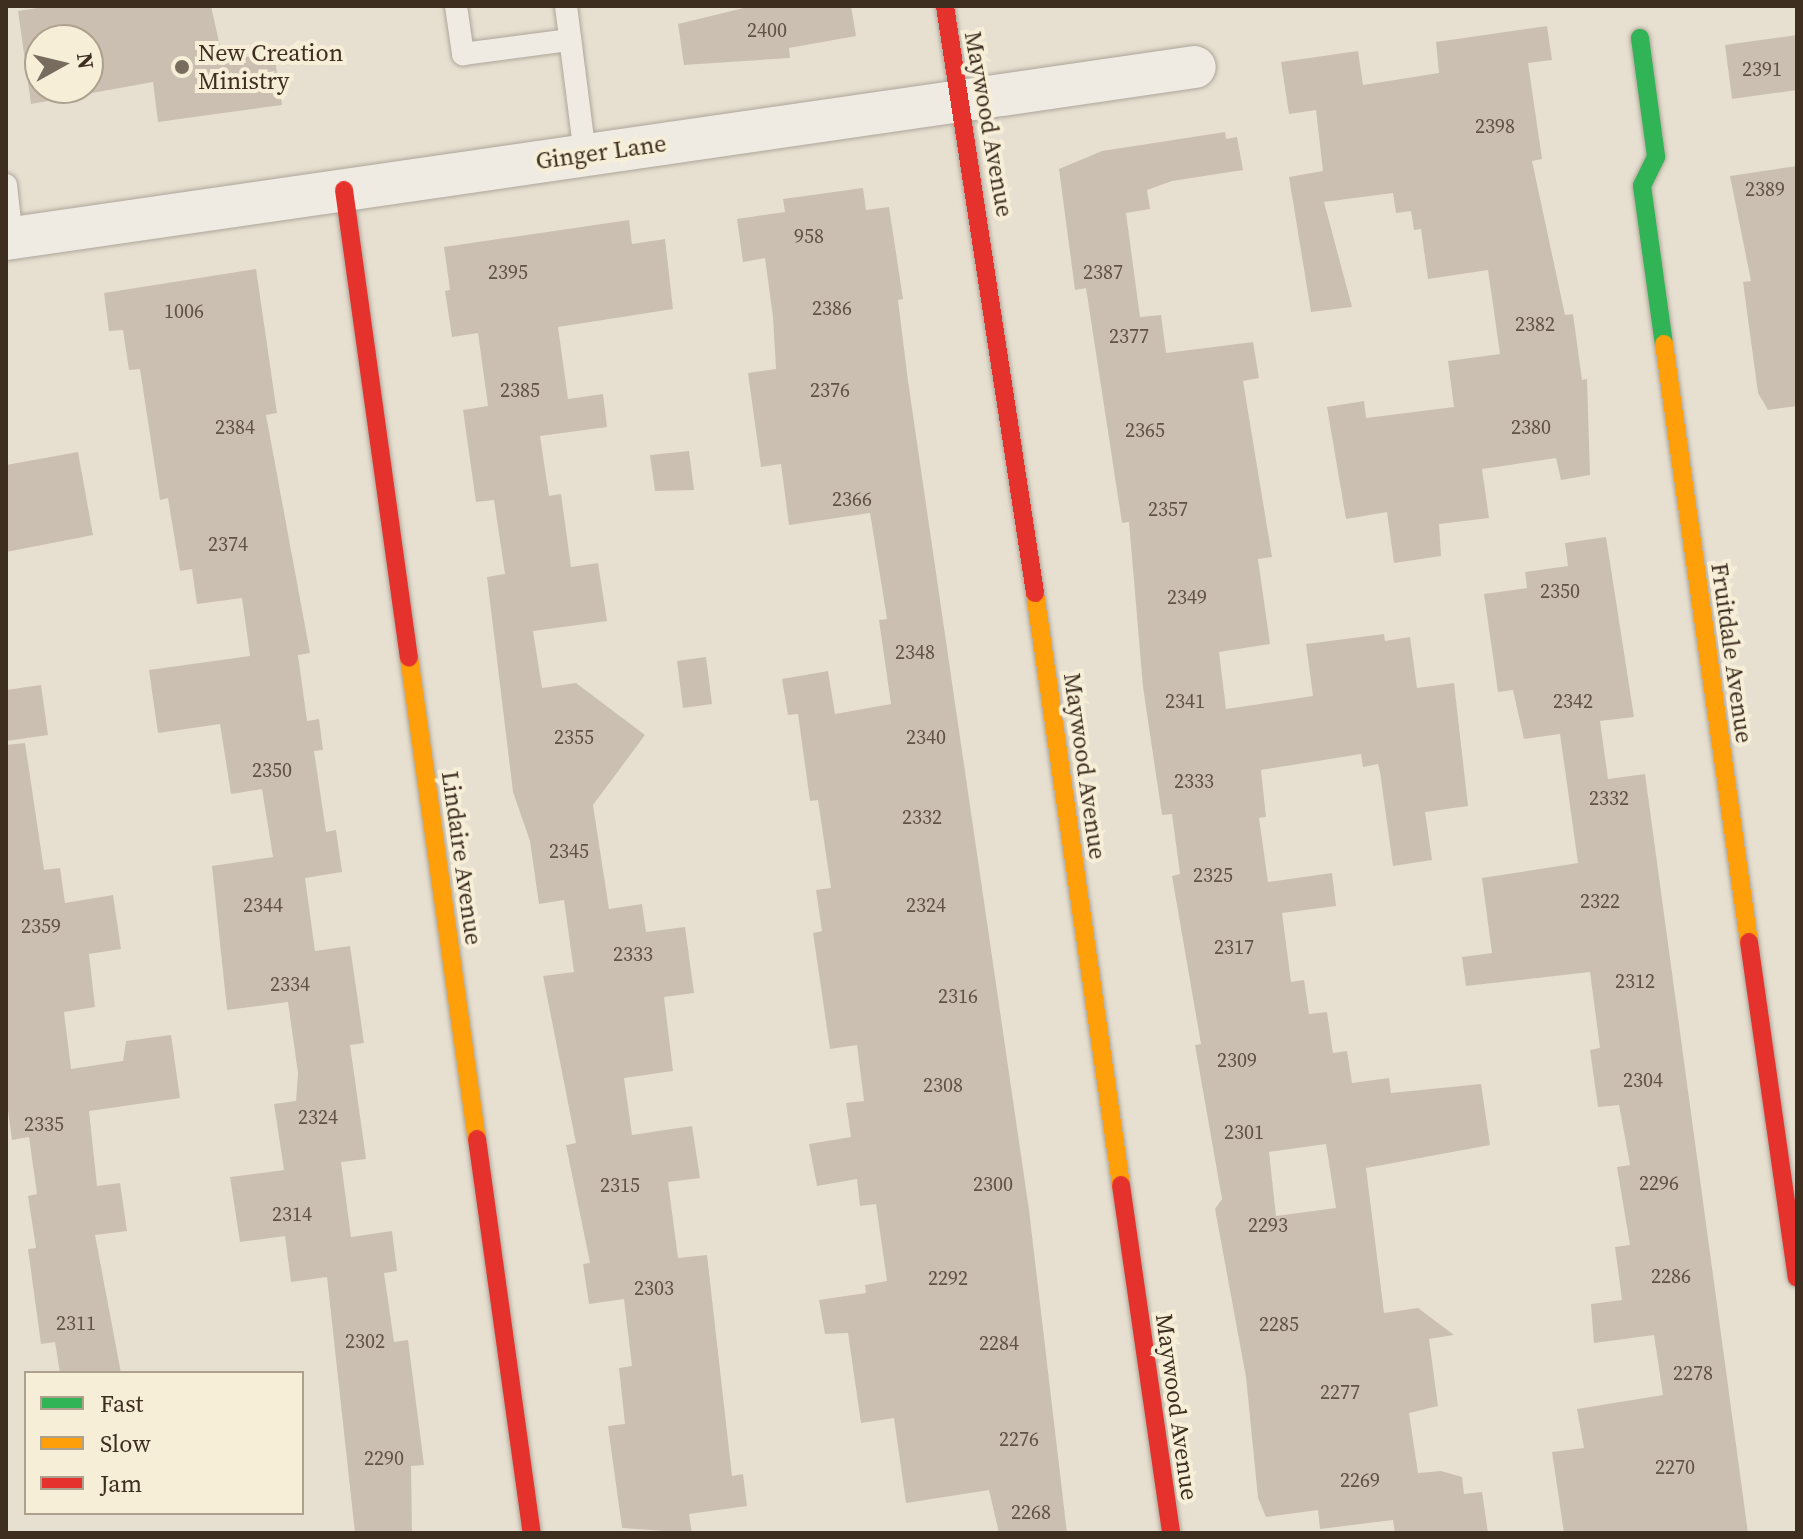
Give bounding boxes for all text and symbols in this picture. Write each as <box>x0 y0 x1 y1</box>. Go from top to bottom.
house number: 2400 <box>747 18 787 42</box>
north arrow <box>24 24 104 104</box>
street label: Maywood Avenue <box>959 29 1019 219</box>
place label: New Creation Ministry <box>198 39 343 95</box>
text: N <box>70 51 102 71</box>
house number: 2391 <box>1742 57 1782 81</box>
marker: New Creation Ministry <box>173 58 191 76</box>
house number: 2398 <box>1475 114 1515 138</box>
street label: Ginger Lane <box>534 129 668 175</box>
house number: 2389 <box>1745 177 1785 201</box>
house number: 958 <box>794 224 824 248</box>
house number: 2395 <box>488 260 528 284</box>
house number: 2387 <box>1083 260 1123 284</box>
house number: 2386 <box>812 296 852 320</box>
house number: 1006 <box>164 299 204 323</box>
house number: 2382 <box>1515 312 1555 336</box>
house number: 2377 <box>1109 324 1149 348</box>
house number: 2385 <box>500 378 540 402</box>
house number: 2376 <box>810 378 850 402</box>
house number: 2384 <box>215 415 255 439</box>
house number: 2380 <box>1511 415 1551 439</box>
house number: 2365 <box>1125 418 1165 442</box>
house number: 2366 <box>832 487 872 511</box>
house number: 2357 <box>1148 497 1188 521</box>
house number: 2374 <box>208 532 248 556</box>
street label: Fruitdale Avenue <box>1705 561 1759 745</box>
house number: 2350 <box>1540 579 1580 603</box>
house number: 2349 <box>1167 585 1207 609</box>
house number: 2348 <box>895 640 935 664</box>
street label: Maywood Avenue <box>1058 671 1112 861</box>
house number: 2341 <box>1165 689 1205 713</box>
house number: 2342 <box>1553 689 1593 713</box>
house number: 2355 <box>554 725 594 749</box>
house number: 2340 <box>906 725 946 749</box>
house number: 2350 <box>252 758 292 782</box>
street label: Lindaire Avenue <box>436 769 488 947</box>
house number: 2333 <box>1174 769 1214 793</box>
house number: 2332 <box>1589 786 1629 810</box>
house number: 2332 <box>902 805 942 829</box>
house number: 2345 <box>549 839 589 863</box>
house number: 2325 <box>1193 863 1233 887</box>
house number: 2322 <box>1580 889 1620 913</box>
house number: 2344 <box>243 893 283 917</box>
house number: 2324 <box>906 893 946 917</box>
house number: 2359 <box>21 914 61 938</box>
house number: 2317 <box>1214 935 1254 959</box>
house number: 2333 <box>613 942 653 966</box>
house number: 2312 <box>1615 969 1655 993</box>
house number: 2334 <box>270 972 310 996</box>
house number: 2316 <box>938 984 978 1008</box>
house number: 2309 <box>1217 1048 1257 1072</box>
house number: 2304 <box>1623 1068 1663 1092</box>
house number: 2308 <box>923 1073 963 1097</box>
house number: 2324 <box>298 1105 338 1129</box>
house number: 2335 <box>24 1112 64 1136</box>
house number: 2301 <box>1224 1120 1264 1144</box>
house number: 2296 <box>1639 1171 1679 1195</box>
house number: 2300 <box>973 1172 1013 1196</box>
house number: 2315 <box>600 1173 640 1197</box>
house number: 2314 <box>272 1202 312 1226</box>
house number: 2293 <box>1248 1213 1288 1237</box>
house number: 2286 <box>1651 1264 1691 1288</box>
house number: 2292 <box>928 1266 968 1290</box>
house number: 2303 <box>634 1276 674 1300</box>
house number: 2311 <box>56 1311 96 1335</box>
street label: Maywood Avenue <box>1150 1312 1204 1502</box>
house number: 2285 <box>1259 1312 1299 1336</box>
house number: 2302 <box>345 1329 385 1353</box>
house number: 2284 <box>979 1331 1019 1355</box>
house number: 2278 <box>1673 1361 1713 1385</box>
legend <box>24 1371 304 1515</box>
house number: 2277 <box>1320 1380 1360 1404</box>
text: Fast <box>100 1387 143 1420</box>
text: Slow <box>100 1427 151 1460</box>
house number: 2276 <box>999 1427 1039 1451</box>
house number: 2290 <box>364 1446 404 1470</box>
house number: 2270 <box>1655 1455 1695 1479</box>
text: Jam <box>100 1467 142 1500</box>
house number: 2269 <box>1340 1468 1380 1492</box>
house number: 2268 <box>1011 1500 1051 1524</box>

